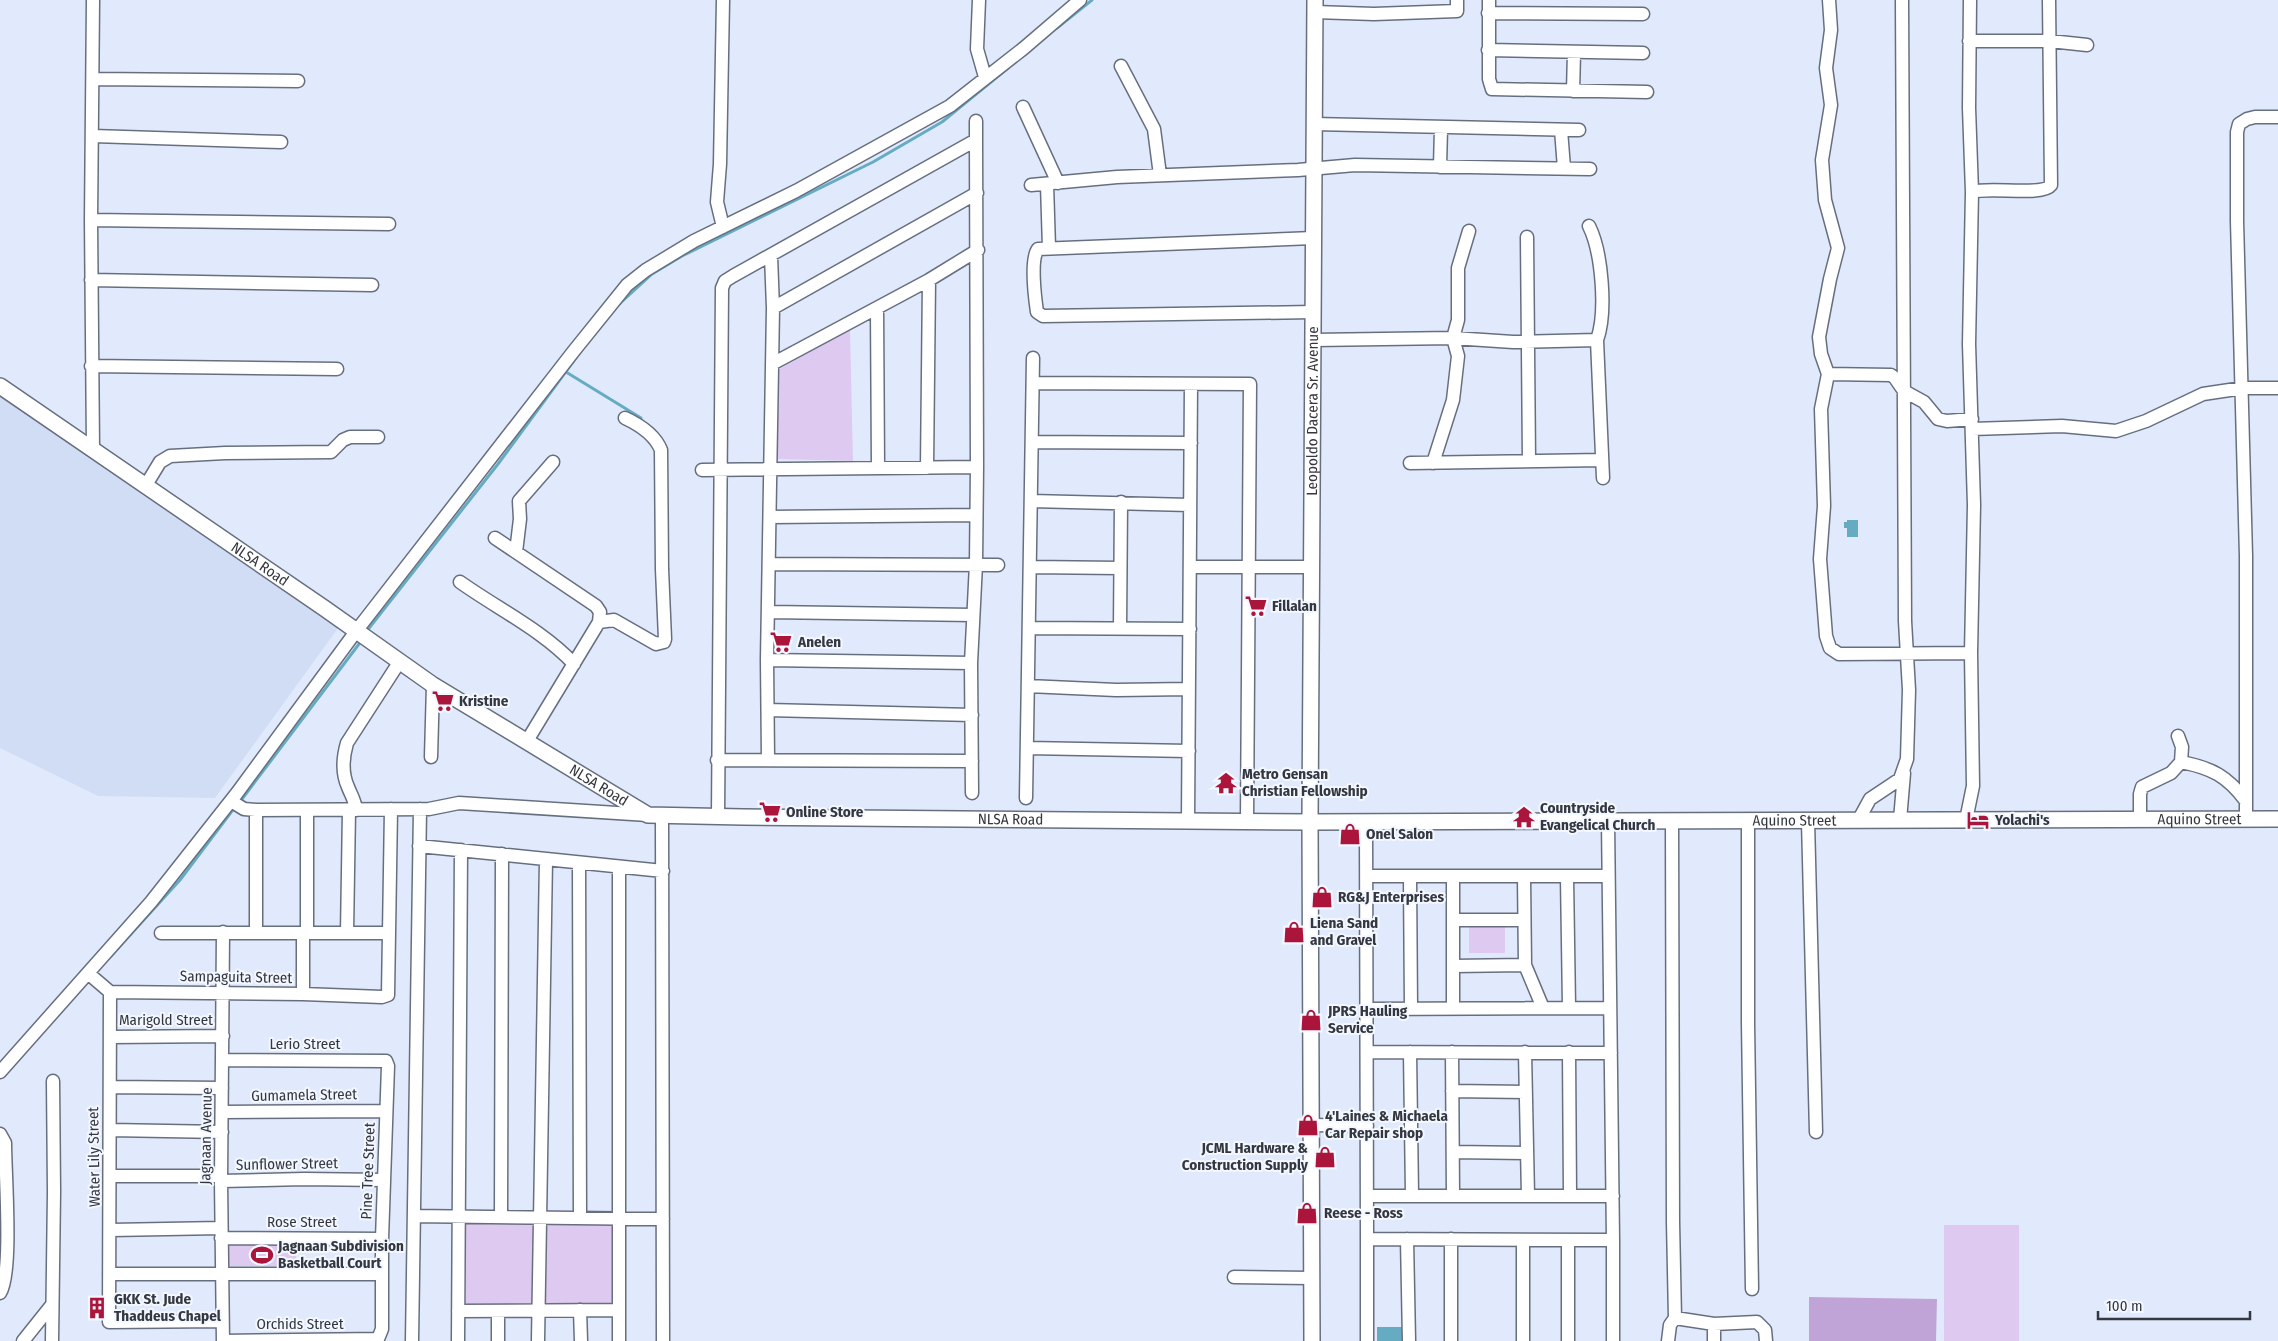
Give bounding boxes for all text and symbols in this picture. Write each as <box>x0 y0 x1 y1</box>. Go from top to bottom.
street label: Leopoldo Dacera Sr. Avenue <box>1303 326 1322 496</box>
street label: NLSA Road <box>228 538 292 590</box>
supermarket icon: Fillalan <box>1243 593 1269 619</box>
place label: Fillalan <box>1272 597 1317 615</box>
supermarket icon: Anelen <box>768 629 794 655</box>
place label: Anelen <box>797 633 841 651</box>
supermarket icon: Kristine <box>430 688 456 714</box>
place label: Kristine <box>459 692 509 710</box>
street label: NLSA Road <box>566 761 631 810</box>
place label: Metro Gensan Christian Fellowship <box>1242 765 1368 800</box>
temple icon: Metro Gensan Christian Fellowship <box>1213 770 1239 796</box>
supermarket icon: Online Store <box>757 799 783 825</box>
place label: Countryside Evangelical Church <box>1540 799 1655 834</box>
place label: Online Store <box>786 803 864 821</box>
temple icon: Countryside Evangelical Church <box>1511 804 1537 830</box>
hotel icon: Yolachi's <box>1965 807 1991 833</box>
street label: NLSA Road <box>978 810 1043 829</box>
street label: Aquino Street <box>2158 810 2242 828</box>
street label: Aquino Street <box>1753 811 1837 830</box>
place label: Yolachi's <box>1994 811 2050 829</box>
shop icon: Onel Salon <box>1337 821 1363 847</box>
place label: Onel Salon <box>1366 825 1433 843</box>
shop icon: RG&J Enterprises <box>1309 884 1335 910</box>
place label: RG&J Enterprises <box>1338 888 1444 906</box>
place label: Liena Sand and Gravel <box>1310 914 1378 949</box>
shop icon: Liena Sand and Gravel <box>1281 919 1307 945</box>
street label: Sampaguita Street <box>180 967 292 987</box>
place label: JPRS Hauling Service <box>1327 1002 1408 1037</box>
shop icon: JPRS Hauling Service <box>1298 1007 1324 1033</box>
street label: Marigold Street <box>119 1011 213 1029</box>
street label: Lerio Street <box>269 1035 341 1053</box>
street label: Gumamela Street <box>251 1085 357 1105</box>
street label: Jagnaan Avenue <box>196 1087 216 1185</box>
street label: Water Lily Street <box>84 1107 104 1207</box>
place label: 4'Laines & Michaela Car Repair shop <box>1325 1107 1448 1142</box>
shop icon: 4'Laines & Michaela Car Repair shop <box>1295 1112 1321 1138</box>
street label: Pine Tree Street <box>357 1122 379 1220</box>
place label: JCML Hardware & Construction Supply <box>1182 1139 1309 1174</box>
shop icon: JCML Hardware & Construction Supply <box>1312 1144 1338 1170</box>
street label: Sunflower Street <box>236 1154 338 1174</box>
shop icon: Reese - Ross <box>1294 1200 1320 1226</box>
place label: Reese - Ross <box>1324 1204 1403 1222</box>
street label: Rose Street <box>267 1213 337 1231</box>
place label: Jagnaan Subdivision Basketball Court <box>277 1237 404 1272</box>
sports icon: Jagnaan Subdivision Basketball Court <box>249 1242 275 1268</box>
scale bar <box>2098 1288 2250 1320</box>
place label: GKK St. Jude Thaddeus Chapel <box>114 1290 222 1325</box>
building icon: GKK St. Jude Thaddeus Chapel <box>84 1295 110 1321</box>
text: 100 m <box>2106 1297 2143 1315</box>
street label: Orchids Street <box>256 1315 344 1333</box>

